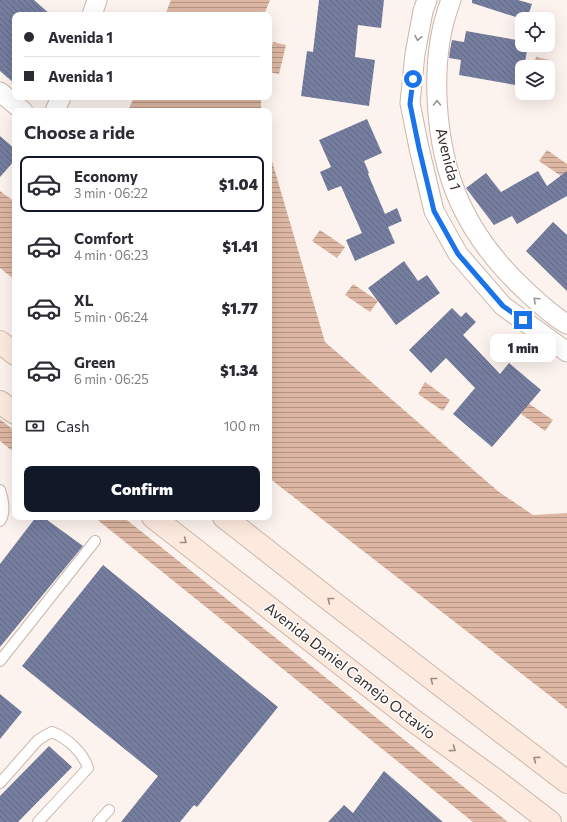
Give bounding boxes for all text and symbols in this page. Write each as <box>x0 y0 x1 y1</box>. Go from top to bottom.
map controls <box>515 12 555 100</box>
button: locate <box>515 12 555 52</box>
text: Avenida 1 <box>48 28 113 46</box>
one-way arrow <box>415 35 423 41</box>
button: layers <box>515 60 555 100</box>
text: Avenida 1 <box>48 67 113 85</box>
route start <box>404 70 422 88</box>
one-way arrow <box>433 100 441 106</box>
text: Choose a ride <box>24 121 135 143</box>
street label: Avenida 1 <box>433 126 465 192</box>
icon: car <box>26 166 62 202</box>
text: Economy <box>74 167 138 185</box>
text: $1.04 <box>219 175 258 193</box>
text: 3 min · 06:22 <box>74 185 148 201</box>
icon: car <box>26 228 62 264</box>
text: Comfort <box>74 229 134 247</box>
text: $1.41 <box>222 237 258 255</box>
text: 4 min · 06:23 <box>74 247 149 263</box>
icon: car <box>26 290 62 326</box>
text: XL <box>74 291 93 309</box>
one-way arrow <box>533 298 541 305</box>
text: $1.77 <box>221 299 258 317</box>
text: 5 min · 06:24 <box>74 309 148 325</box>
route end <box>514 311 532 329</box>
callout: 1 min <box>490 334 556 362</box>
text: 1 min <box>507 340 539 356</box>
icon: car <box>26 352 62 388</box>
text: Green <box>74 353 115 371</box>
text: $1.34 <box>220 361 258 379</box>
text: 6 min · 06:25 <box>74 371 149 387</box>
icon: cash <box>24 415 46 437</box>
text: Cash <box>56 417 90 435</box>
text: 100 m <box>224 418 260 434</box>
button: Confirm <box>24 466 260 512</box>
one-way arrow <box>179 536 186 543</box>
street label: Avenida Daniel Camejo Octavio <box>262 598 440 742</box>
one-way arrow <box>327 598 334 605</box>
one-way arrow <box>430 677 437 684</box>
one-way arrow <box>448 744 455 751</box>
one-way arrow <box>533 757 540 764</box>

